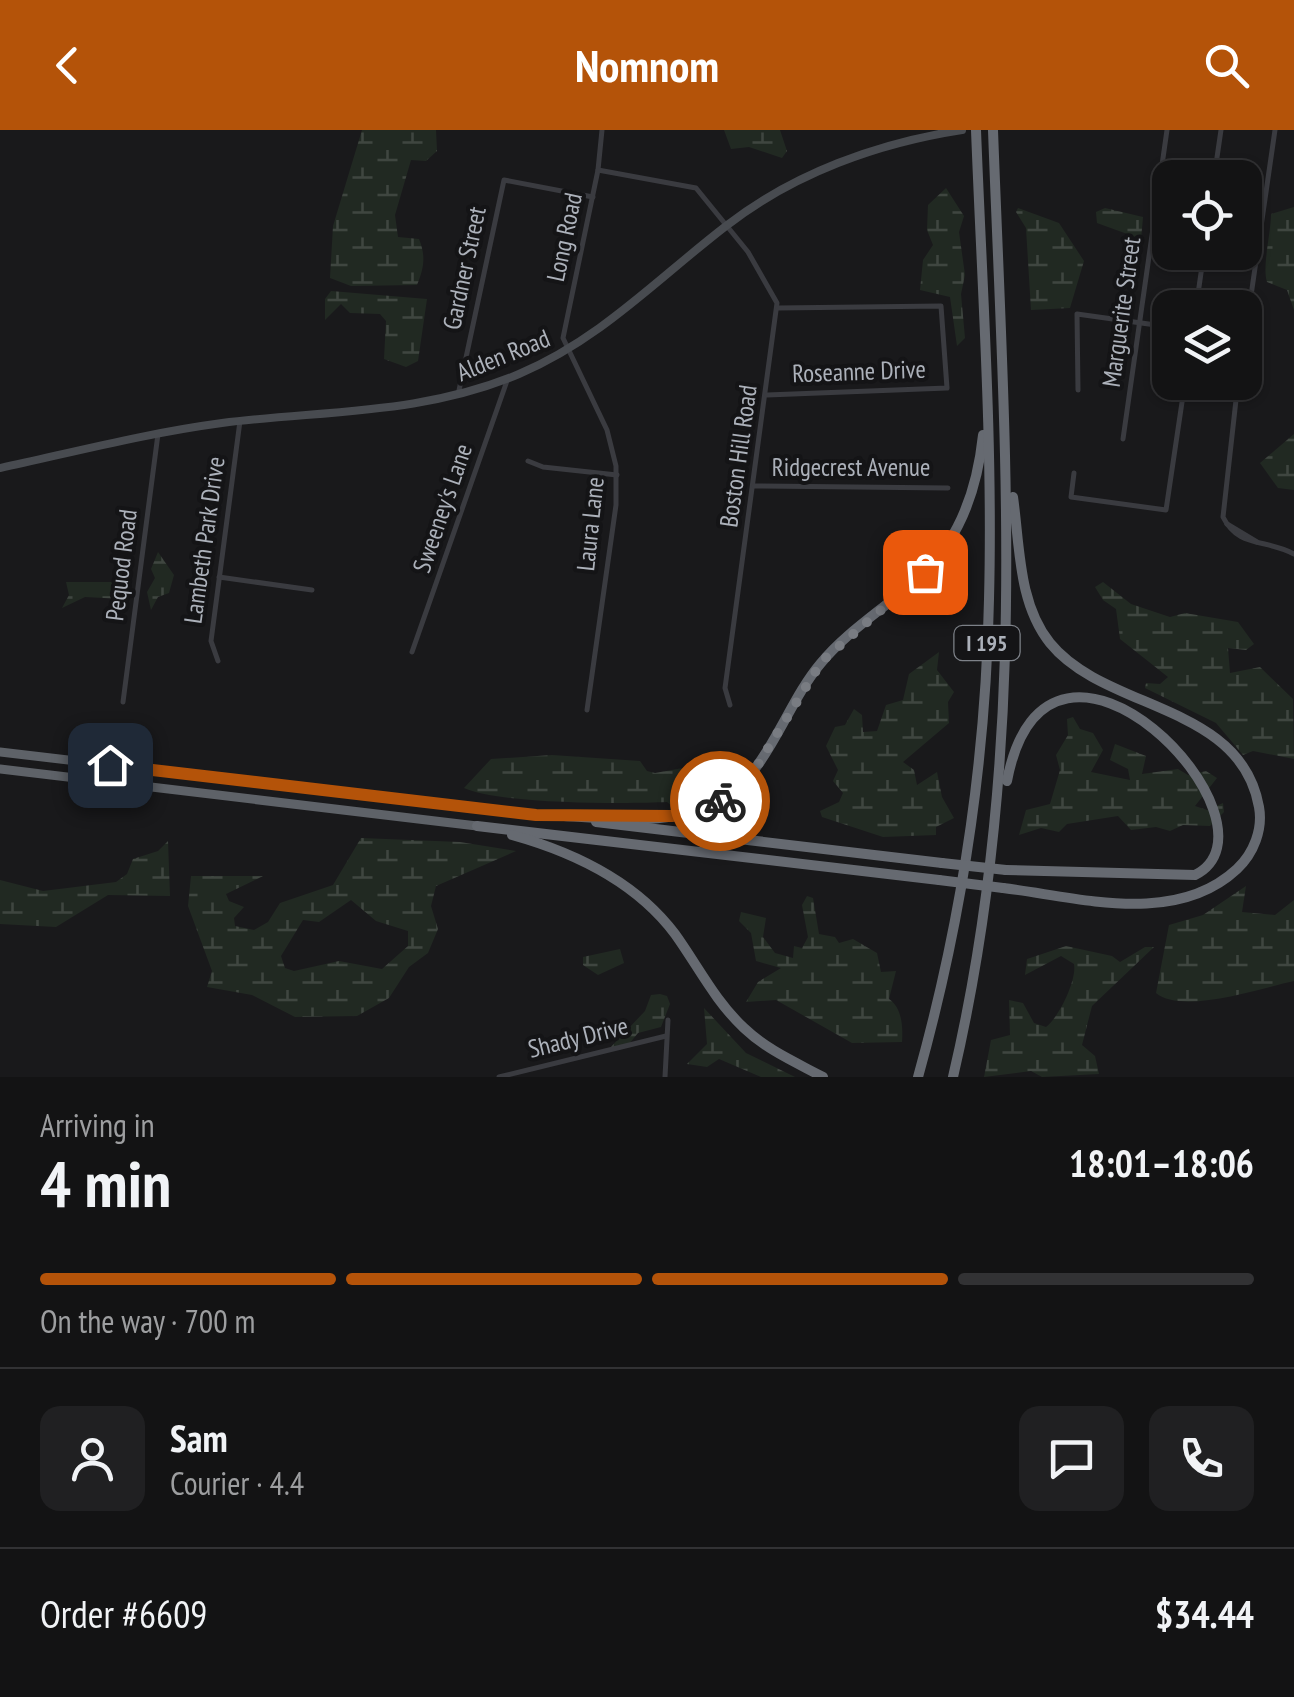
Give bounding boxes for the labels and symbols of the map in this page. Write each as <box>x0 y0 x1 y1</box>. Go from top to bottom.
street label: Long Road <box>539 190 589 284</box>
street label: Gardner Street <box>435 203 493 333</box>
street label: Marguerite Street <box>1095 235 1147 389</box>
street label: Alden Road <box>452 322 554 388</box>
street label: Roseanne Drive <box>792 353 926 389</box>
street label: Boston Hill Road <box>712 383 764 529</box>
street label: Sweeney's Lane <box>405 439 479 577</box>
street label: Ridgecrest Avenue <box>772 451 930 483</box>
street label: Lambeth Park Drive <box>176 455 232 625</box>
street label: Laura Lane <box>569 475 611 573</box>
street label: Pequod Road <box>98 508 144 622</box>
pin <box>883 530 968 615</box>
road number: I 195 <box>954 626 1020 660</box>
pin <box>68 723 153 808</box>
courier <box>670 751 770 851</box>
street label: Shady Drive <box>525 1009 631 1065</box>

